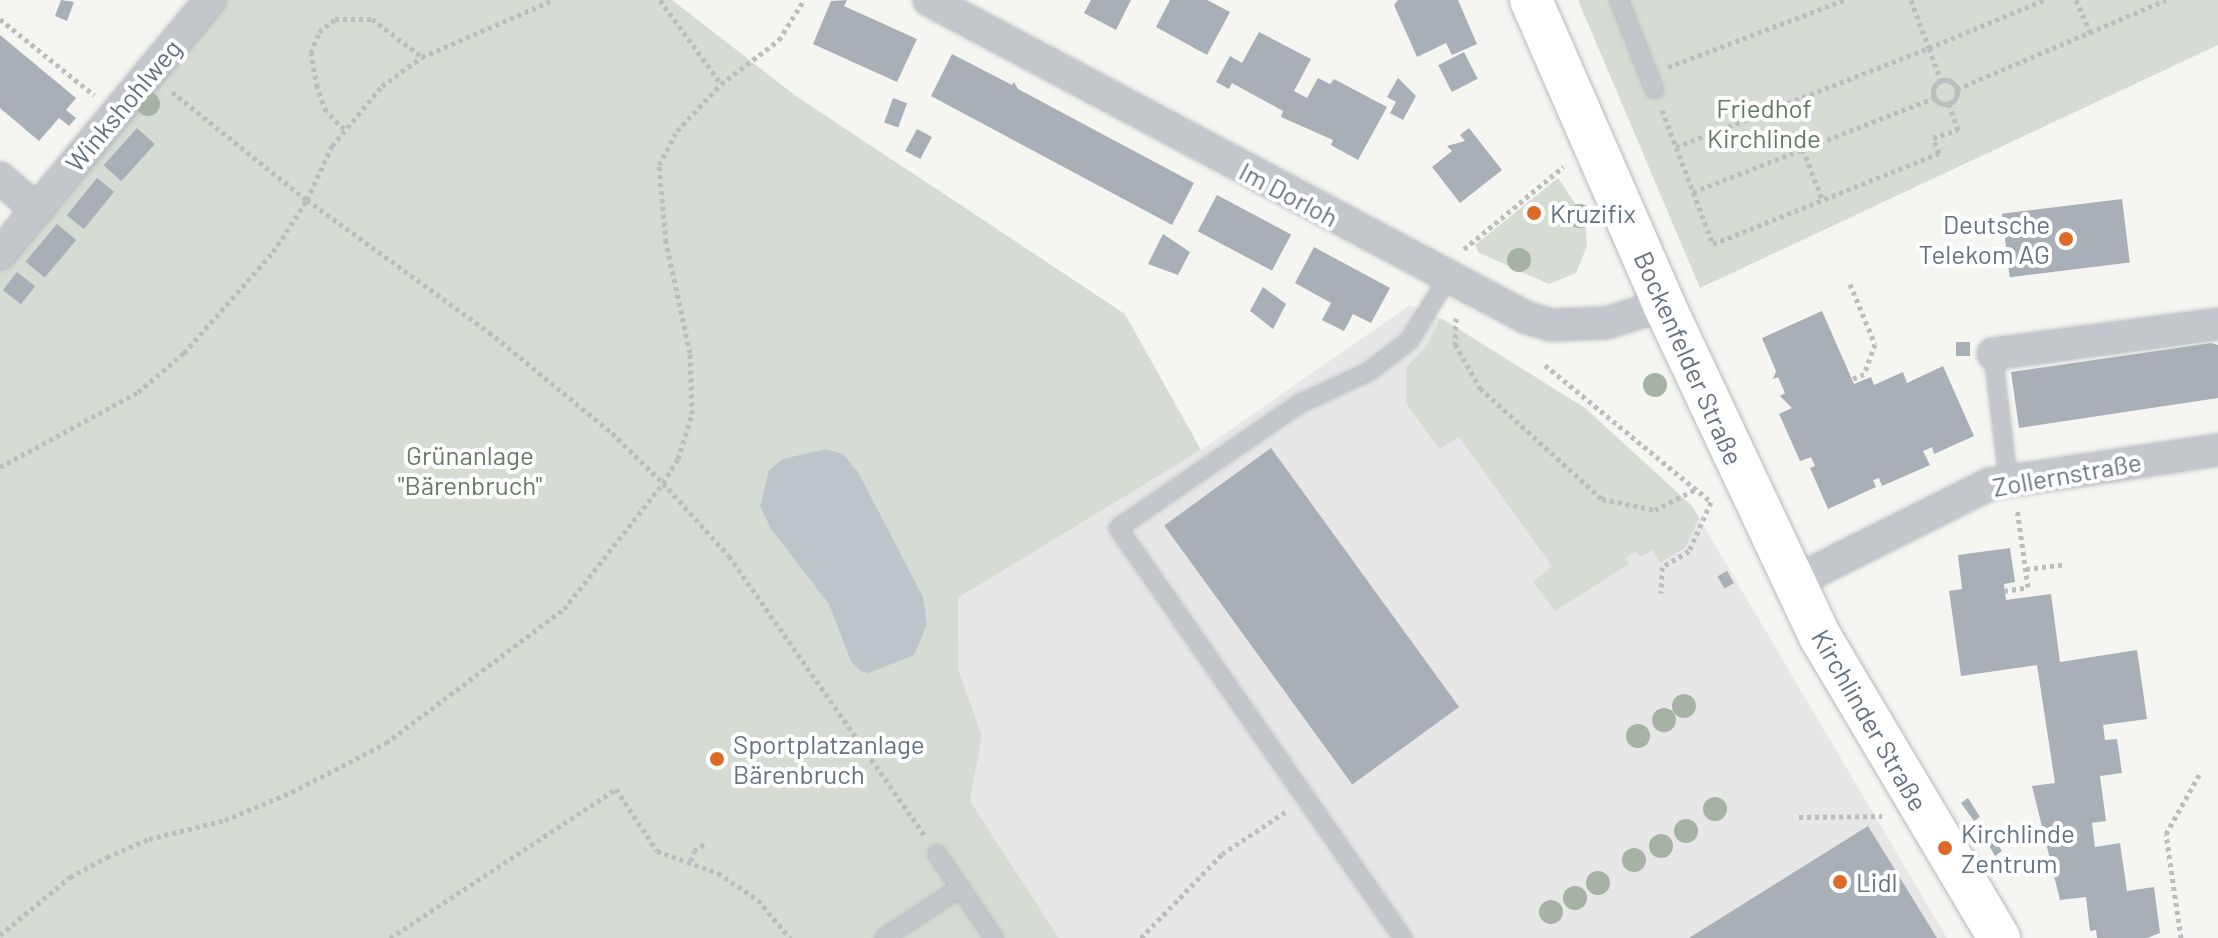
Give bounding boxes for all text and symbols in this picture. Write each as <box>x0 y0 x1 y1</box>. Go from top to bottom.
street label: Winkshohlweg <box>59 33 187 177</box>
park label: Friedhof Kirchlinde <box>1707 92 1821 154</box>
street label: Im Dorloh <box>1234 155 1344 233</box>
place label: Kruzifix <box>1550 197 1636 229</box>
marker: Kruzifix <box>1525 204 1543 222</box>
place label: Deutsche Telekom AG <box>1919 208 2050 270</box>
marker: Deutsche Telekom AG <box>2057 230 2075 248</box>
street label: Bockenfelder Straße <box>1628 246 1750 470</box>
park label: Grünanlage "Bärenbruch" <box>398 439 542 500</box>
street label: Zollernstraße <box>1990 446 2144 502</box>
street label: Kirchlinder Straße <box>1805 624 1935 816</box>
place label: Sportplatzanlage Bärenbruch <box>733 728 925 790</box>
marker: Sportplatzanlage Bärenbruch <box>708 750 726 768</box>
place label: Kirchlinde Zentrum <box>1961 817 2075 878</box>
marker: Kirchlinde Zentrum <box>1936 839 1954 857</box>
place label: Lidl <box>1856 866 1898 898</box>
marker: Lidl <box>1831 873 1849 891</box>

